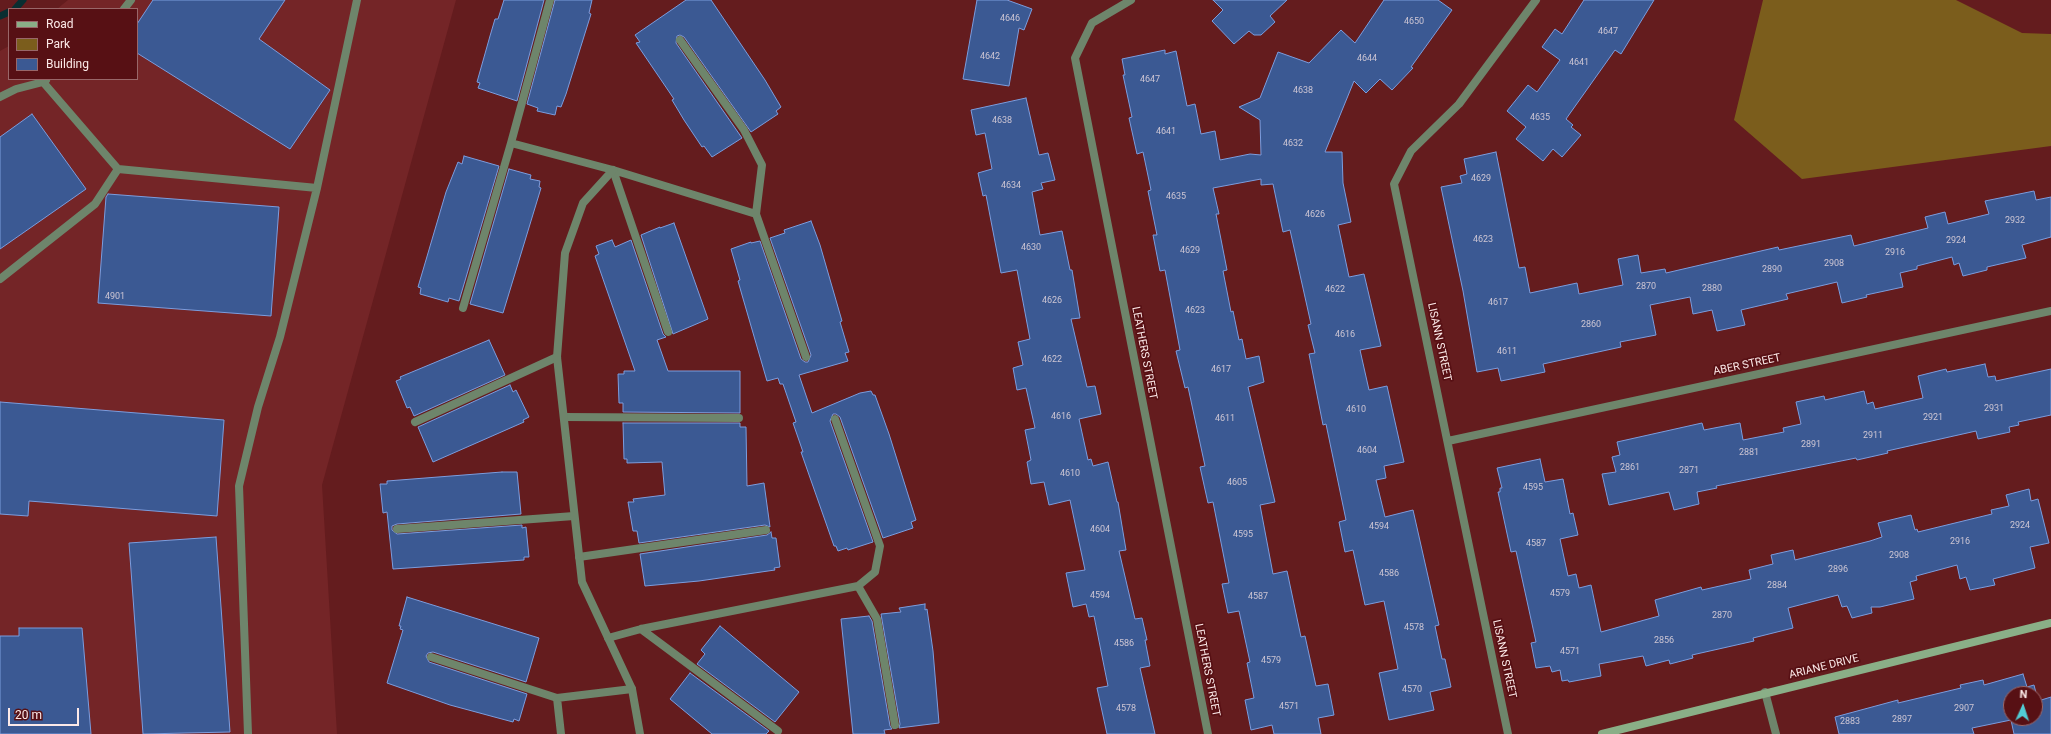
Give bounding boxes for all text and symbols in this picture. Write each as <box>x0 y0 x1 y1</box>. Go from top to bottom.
legend <box>8 8 138 80</box>
house number: 4646 <box>1000 14 1020 24</box>
text: Road <box>46 17 74 31</box>
house number: 4650 <box>1404 17 1424 27</box>
house number: 4647 <box>1598 27 1618 37</box>
text: Park <box>46 37 70 51</box>
house number: 4642 <box>980 52 1000 62</box>
house number: 4644 <box>1357 54 1377 64</box>
text: Building <box>46 57 89 71</box>
house number: 4641 <box>1569 58 1589 68</box>
house number: 4647 <box>1140 75 1160 85</box>
house number: 4638 <box>1293 86 1313 96</box>
house number: 4635 <box>1530 113 1550 123</box>
house number: 4638 <box>992 116 1012 126</box>
house number: 4641 <box>1156 127 1176 137</box>
house number: 4632 <box>1283 139 1303 149</box>
house number: 4629 <box>1471 174 1491 184</box>
house number: 4634 <box>1001 181 1021 191</box>
house number: 4635 <box>1166 192 1186 202</box>
house number: 4626 <box>1305 210 1325 220</box>
house number: 2932 <box>2005 216 2025 226</box>
house number: 4623 <box>1473 235 1493 245</box>
house number: 2924 <box>1946 236 1966 246</box>
house number: 4630 <box>1021 243 1041 253</box>
house number: 4629 <box>1180 246 1200 256</box>
house number: 2916 <box>1885 248 1905 258</box>
house number: 2908 <box>1824 259 1844 269</box>
house number: 2890 <box>1762 265 1782 275</box>
house number: 2870 <box>1636 282 1656 292</box>
house number: 2880 <box>1702 284 1722 294</box>
house number: 4622 <box>1325 285 1345 295</box>
house number: 4901 <box>105 292 125 302</box>
house number: 4626 <box>1042 296 1062 306</box>
house number: 4617 <box>1488 298 1508 308</box>
street label: LISANN STREET <box>1424 301 1454 383</box>
street label: LEATHERS STREET <box>1129 305 1159 401</box>
house number: 4623 <box>1185 306 1205 316</box>
house number: 2860 <box>1581 320 1601 330</box>
house number: 4616 <box>1335 330 1355 340</box>
house number: 4611 <box>1497 347 1517 357</box>
street label: ABER STREET <box>1712 351 1782 379</box>
house number: 4622 <box>1042 355 1062 365</box>
house number: 4617 <box>1211 365 1231 375</box>
house number: 2931 <box>1984 404 2004 414</box>
house number: 4610 <box>1346 405 1366 415</box>
house number: 4616 <box>1051 412 1071 422</box>
house number: 2921 <box>1923 413 1943 423</box>
house number: 4611 <box>1215 414 1235 424</box>
house number: 2911 <box>1863 431 1883 441</box>
house number: 2891 <box>1801 440 1821 450</box>
house number: 4604 <box>1357 446 1377 456</box>
house number: 2881 <box>1739 448 1759 458</box>
house number: 2861 <box>1620 463 1640 473</box>
house number: 2871 <box>1679 466 1699 476</box>
house number: 4610 <box>1060 469 1080 479</box>
house number: 4605 <box>1227 478 1247 488</box>
house number: 4595 <box>1523 483 1543 493</box>
house number: 2924 <box>2010 521 2030 531</box>
house number: 4594 <box>1369 522 1389 532</box>
house number: 4604 <box>1090 525 1110 535</box>
house number: 4595 <box>1233 530 1253 540</box>
house number: 2916 <box>1950 537 1970 547</box>
house number: 4587 <box>1526 539 1546 549</box>
house number: 2908 <box>1889 551 1909 561</box>
house number: 2896 <box>1828 565 1848 575</box>
house number: 4586 <box>1379 569 1399 579</box>
house number: 2884 <box>1767 581 1787 591</box>
house number: 4579 <box>1550 589 1570 599</box>
house number: 4594 <box>1090 591 1110 601</box>
house number: 4587 <box>1248 592 1268 602</box>
house number: 2870 <box>1712 611 1732 621</box>
street label: LISANN STREET <box>1489 618 1519 700</box>
street label: LEATHERS STREET <box>1192 622 1222 718</box>
house number: 4578 <box>1404 623 1424 633</box>
house number: 2856 <box>1654 636 1674 646</box>
house number: 4586 <box>1114 639 1134 649</box>
house number: 4571 <box>1560 647 1580 657</box>
street label: ARIANE DRIVE <box>1788 652 1860 682</box>
house number: 4579 <box>1261 656 1281 666</box>
house number: 4570 <box>1402 685 1422 695</box>
north arrow <box>2003 686 2043 726</box>
text: N <box>2019 688 2028 701</box>
scale bar <box>10 700 81 726</box>
house number: 4571 <box>1279 702 1299 712</box>
house number: 4578 <box>1116 704 1136 714</box>
house number: 2907 <box>1954 704 1974 714</box>
text: 20 m <box>15 708 42 722</box>
house number: 2897 <box>1892 715 1912 725</box>
house number: 2883 <box>1840 717 1860 727</box>

